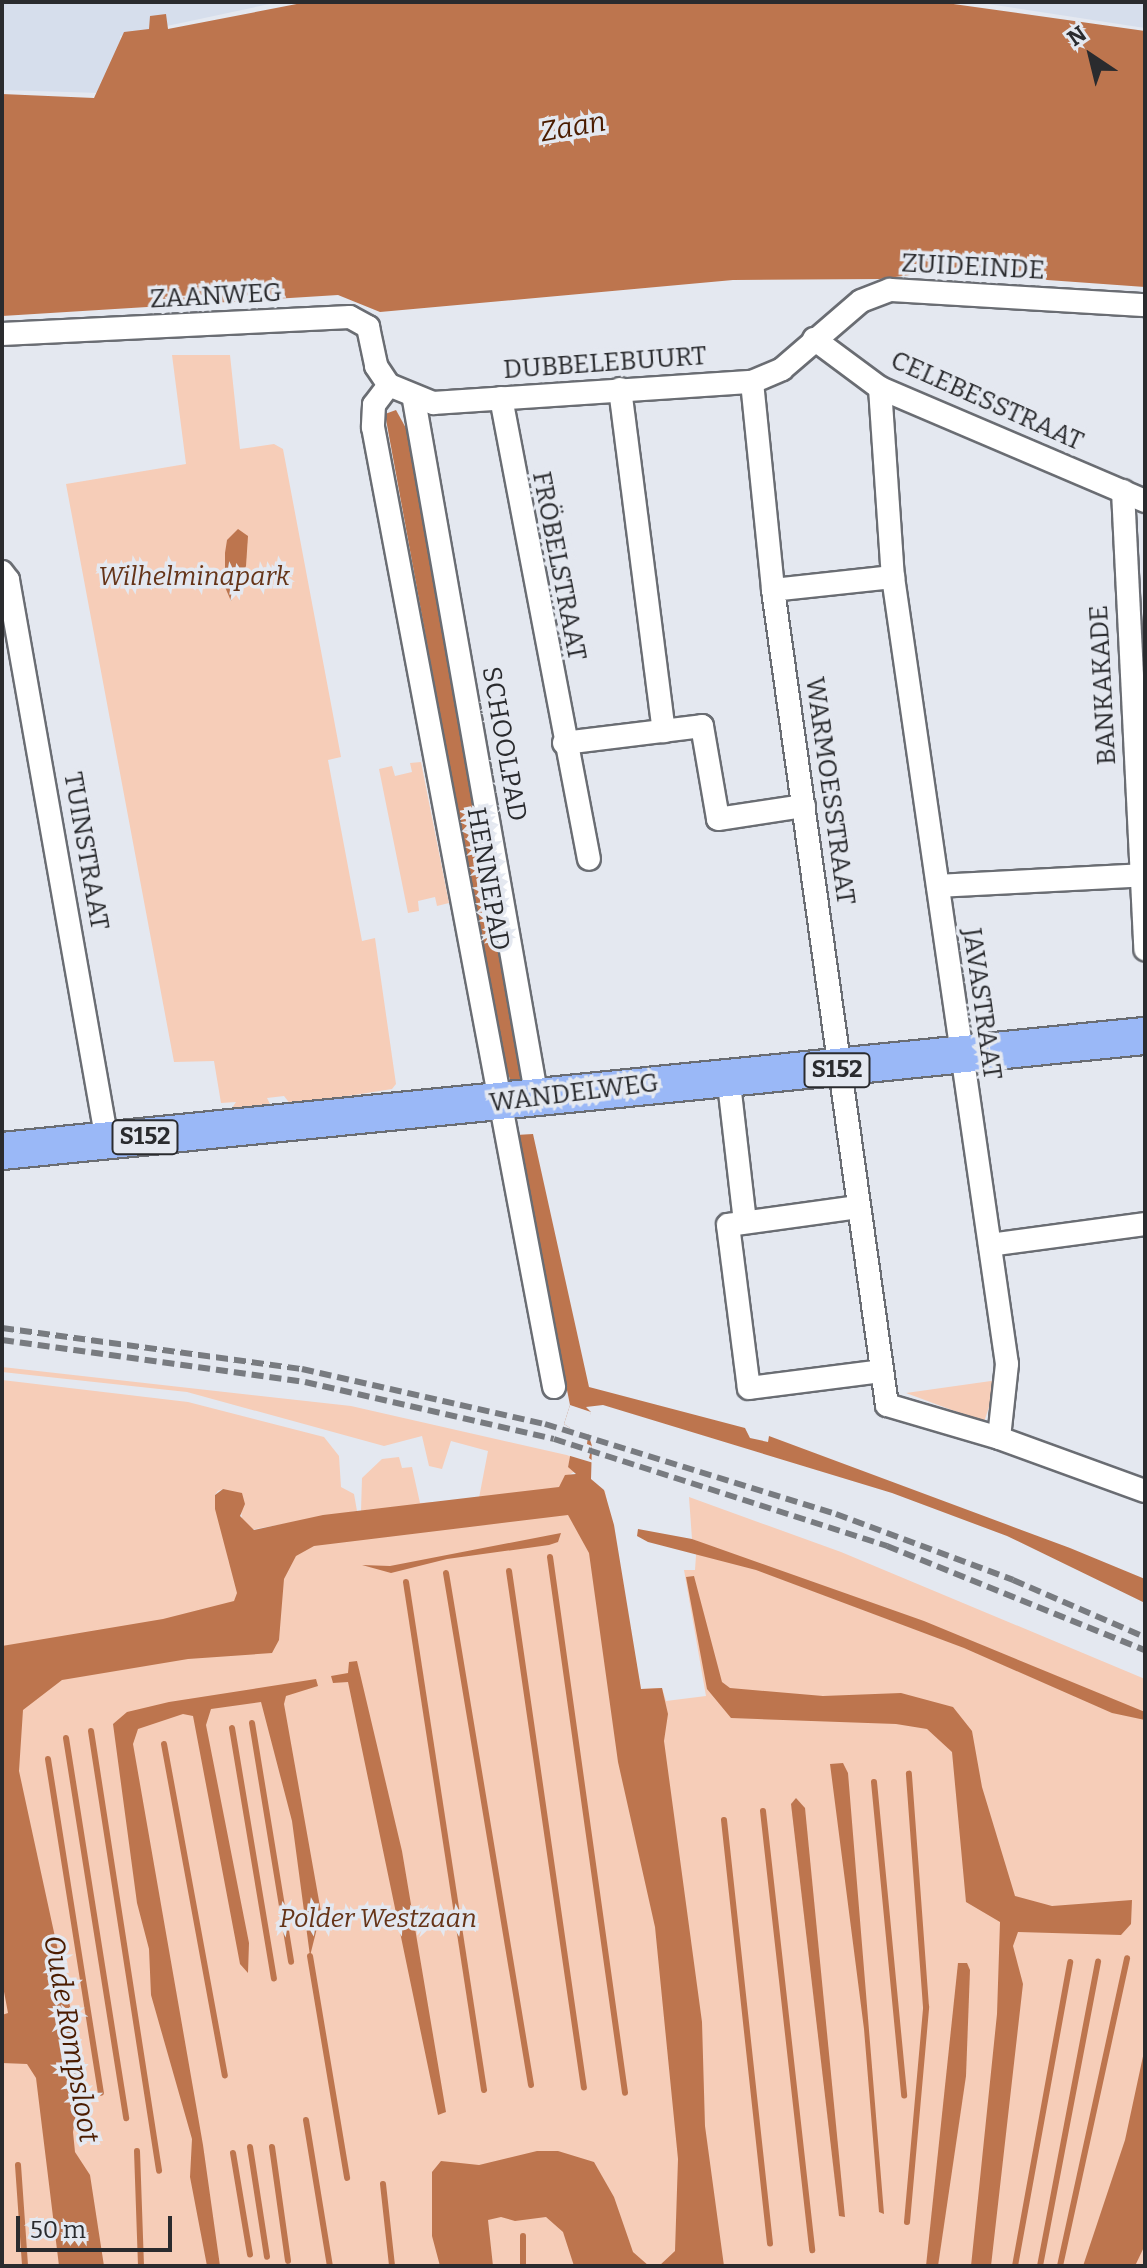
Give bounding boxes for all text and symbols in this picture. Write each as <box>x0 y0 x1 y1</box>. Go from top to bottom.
north arrow <box>1051 16 1131 96</box>
text: N <box>1062 20 1092 52</box>
water label: Zaan <box>538 105 608 149</box>
street label: ZUIDEINDE <box>901 248 1045 286</box>
street label: ZAANWEG <box>149 277 283 315</box>
street label: DUBBELEBUURT <box>502 340 708 386</box>
street label: CELEBESSTRAAT <box>886 345 1088 457</box>
street label: FRÖBELSTRAAT <box>525 469 593 663</box>
park label: Wilhelminapark <box>98 561 290 593</box>
street label: BANKAKADE <box>1083 604 1123 766</box>
street label: SCHOOLPAD <box>475 664 533 824</box>
street label: WARMOESSTRAAT <box>799 675 861 907</box>
street label: TUINSTRAAT <box>57 770 115 932</box>
street label: HENNEPAD <box>460 805 516 953</box>
street label: JAVASTRAAT <box>956 926 1008 1082</box>
road number: S152 <box>803 1050 871 1090</box>
street label: WANDELWEG <box>488 1067 660 1119</box>
road number: S152 <box>111 1117 179 1157</box>
park label: Polder Westzaan <box>279 1903 477 1935</box>
water label: Oude Rompsloot <box>36 1933 106 2145</box>
scale bar <box>20 2200 176 2250</box>
text: 50 m <box>30 2216 86 2244</box>

